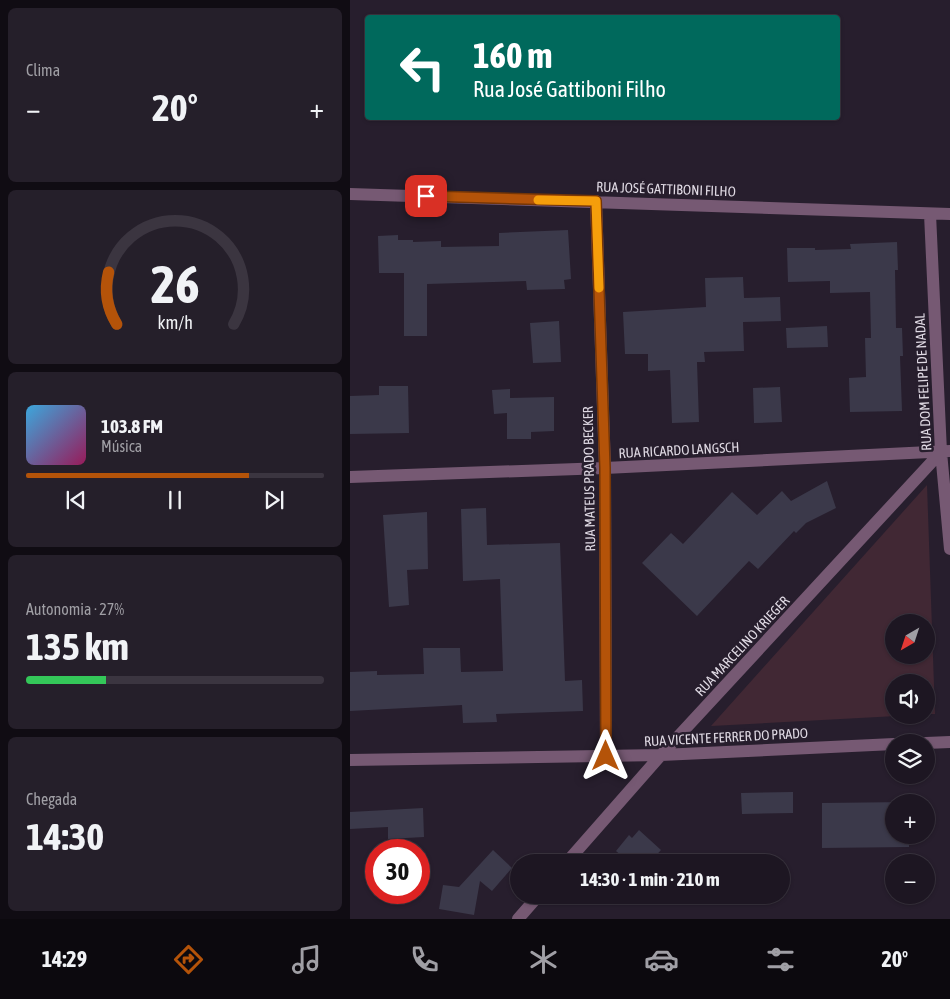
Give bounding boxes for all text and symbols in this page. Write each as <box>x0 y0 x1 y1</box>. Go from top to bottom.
icon: left <box>390 35 455 100</box>
text: 160 m <box>473 35 552 75</box>
text: Clima <box>26 61 60 79</box>
text: Rua José Gattiboni Filho <box>473 76 666 102</box>
text: 20° <box>152 86 198 129</box>
text: − <box>26 92 41 124</box>
text: + <box>309 92 324 124</box>
pin <box>405 175 447 217</box>
street label: RUA JOSÉ GATTIBONI FILHO <box>596 179 736 199</box>
icon: arrive <box>412 182 440 210</box>
text: 26 <box>151 254 199 314</box>
text: km/h <box>157 312 193 333</box>
street label: RUA DOM FELIPE DE NADAL <box>911 312 935 451</box>
street label: RUA MATEUS PRADO BECKER <box>580 406 598 552</box>
text: 103.8 FM <box>101 415 163 437</box>
text: Música <box>101 437 142 455</box>
street label: RUA RICARDO LANGSCH <box>618 439 740 461</box>
icon: previous <box>62 486 90 514</box>
icon: pause <box>161 486 189 514</box>
icon: next <box>260 486 288 514</box>
street label: RUA MARCELINO KRIEGER <box>692 593 792 699</box>
text: Autonomia · 27% <box>26 600 124 618</box>
north arrow <box>885 614 935 664</box>
map controls <box>885 614 935 904</box>
text: 135 km <box>26 625 129 668</box>
button: sound <box>885 674 935 724</box>
street label: RUA VICENTE FERRER DO PRADO <box>644 725 808 749</box>
position arrow <box>579 729 631 781</box>
button: layers <box>885 734 935 784</box>
text: Chegada <box>26 790 77 808</box>
button: + <box>885 794 935 844</box>
text: 14:30 <box>26 815 104 858</box>
speed limit sign: 30 <box>365 839 430 904</box>
button: − <box>885 854 935 904</box>
text: 14:30 · 1 min · 210 m <box>580 868 720 890</box>
icon: directions <box>171 942 206 977</box>
icon: music <box>289 942 324 977</box>
icon: phone <box>407 942 442 977</box>
icon: climate <box>526 942 561 977</box>
icon: car <box>644 942 679 977</box>
icon: filters <box>763 942 798 977</box>
text: 14:29 <box>42 946 87 972</box>
text: 20° <box>881 946 908 972</box>

